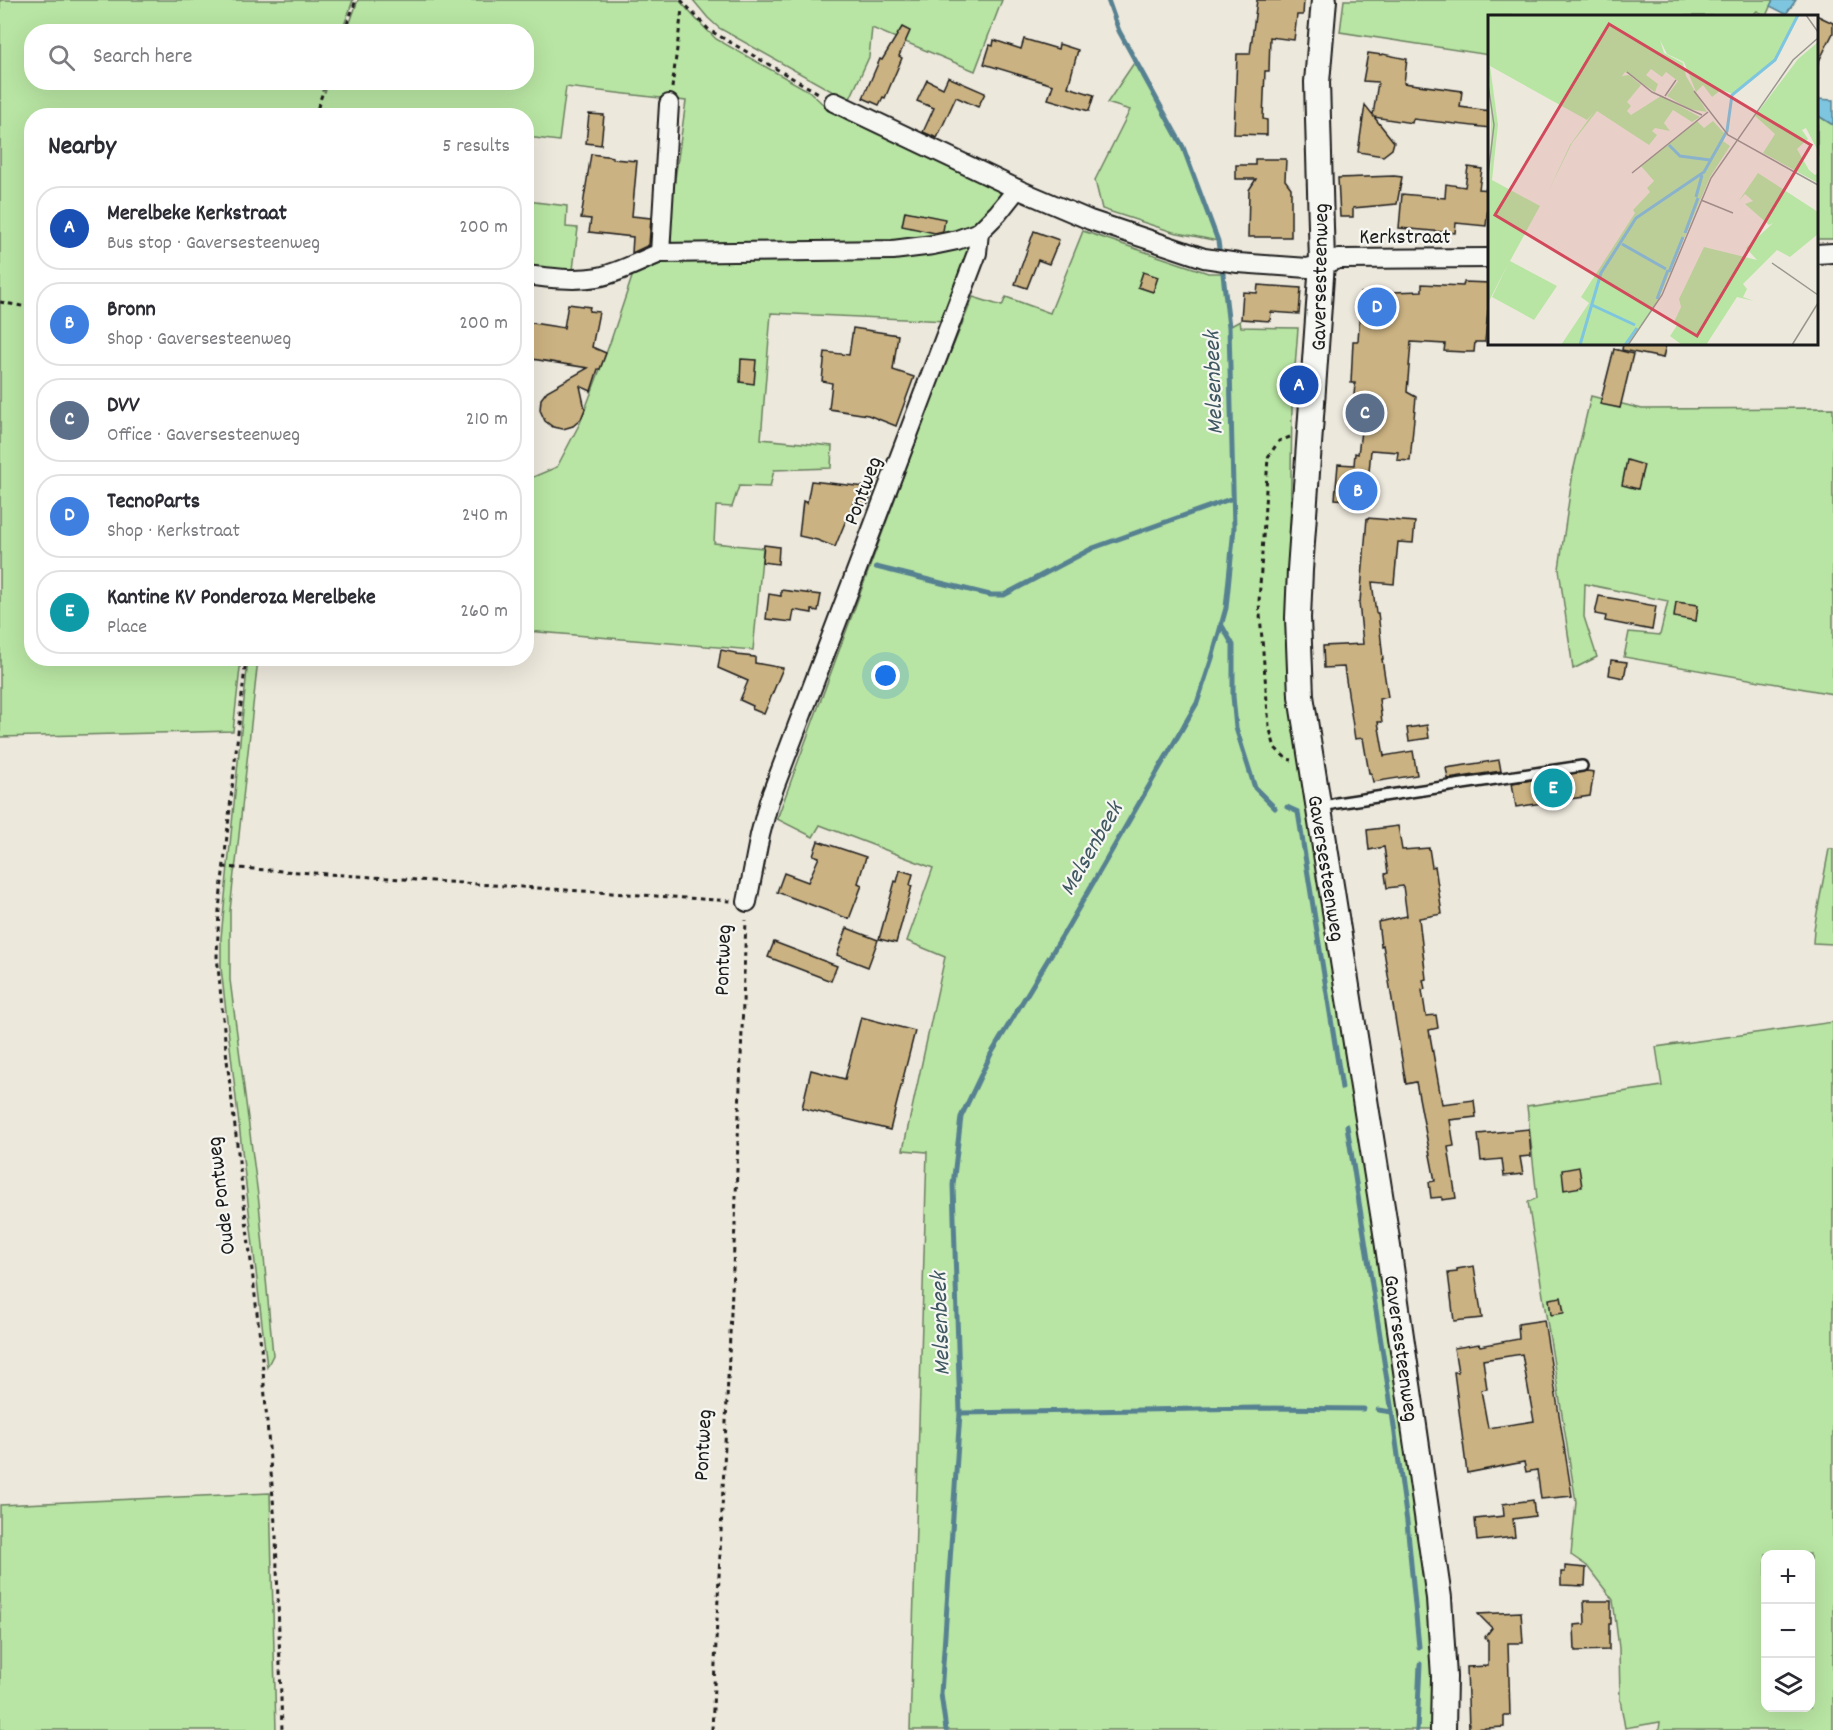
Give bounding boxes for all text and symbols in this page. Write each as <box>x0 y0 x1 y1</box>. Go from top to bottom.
inset map <box>1488 15 1818 345</box>
search box <box>24 24 534 90</box>
icon: search <box>45 41 78 74</box>
text: Search here <box>93 42 192 73</box>
text: Nearby <box>48 129 116 166</box>
text: 5 results <box>442 133 510 161</box>
text: Merelbeke Kerkstraat <box>107 199 287 230</box>
street label: Gaversesteenweg <box>1305 203 1338 351</box>
text: A <box>64 214 75 242</box>
text: 200 m <box>459 214 508 242</box>
street label: Kerkstraat <box>1359 223 1451 254</box>
text: Bus stop · Gaversesteenweg <box>107 230 320 258</box>
pin: D <box>1358 284 1396 330</box>
text: Bronn <box>107 295 156 326</box>
text: B <box>65 310 74 338</box>
text: 200 m <box>459 310 508 338</box>
text: Shop · Gaversesteenweg <box>107 326 291 354</box>
water label: Melsenbeek <box>1196 328 1234 435</box>
pin: A <box>1280 362 1318 408</box>
pin: C <box>1346 390 1384 436</box>
text: DVV <box>107 391 140 422</box>
text: C <box>65 406 74 434</box>
text: 210 m <box>466 406 508 434</box>
text: Office · Gaversesteenweg <box>107 422 300 450</box>
street label: Pontweg <box>837 452 892 530</box>
pin: B <box>1338 468 1378 514</box>
text: TecnoParts <box>107 487 200 518</box>
text: D <box>64 502 75 530</box>
text: 240 m <box>462 502 508 530</box>
text: Shop · Kerkstraat <box>107 518 240 546</box>
text: Kantine KV Ponderoza Merelbeke <box>107 583 376 614</box>
text: E <box>65 598 74 626</box>
text: 260 m <box>460 598 508 626</box>
text: Place <box>107 614 147 642</box>
your location <box>871 661 900 690</box>
pin: E <box>1534 766 1572 810</box>
street label: Gaversesteenweg <box>1298 793 1351 944</box>
water label: Melsenbeek <box>1052 794 1134 903</box>
street label: Pontweg <box>708 924 741 996</box>
street label: Oude Pontweg <box>200 1135 245 1256</box>
water label: Melsenbeek <box>923 1269 961 1376</box>
street label: Gaversesteenweg <box>1374 1273 1425 1424</box>
street label: Pontweg <box>687 1409 722 1482</box>
map controls <box>1761 1550 1815 1712</box>
button: + <box>1761 1550 1815 1604</box>
button: − <box>1761 1604 1815 1658</box>
button: layers <box>1761 1658 1815 1712</box>

